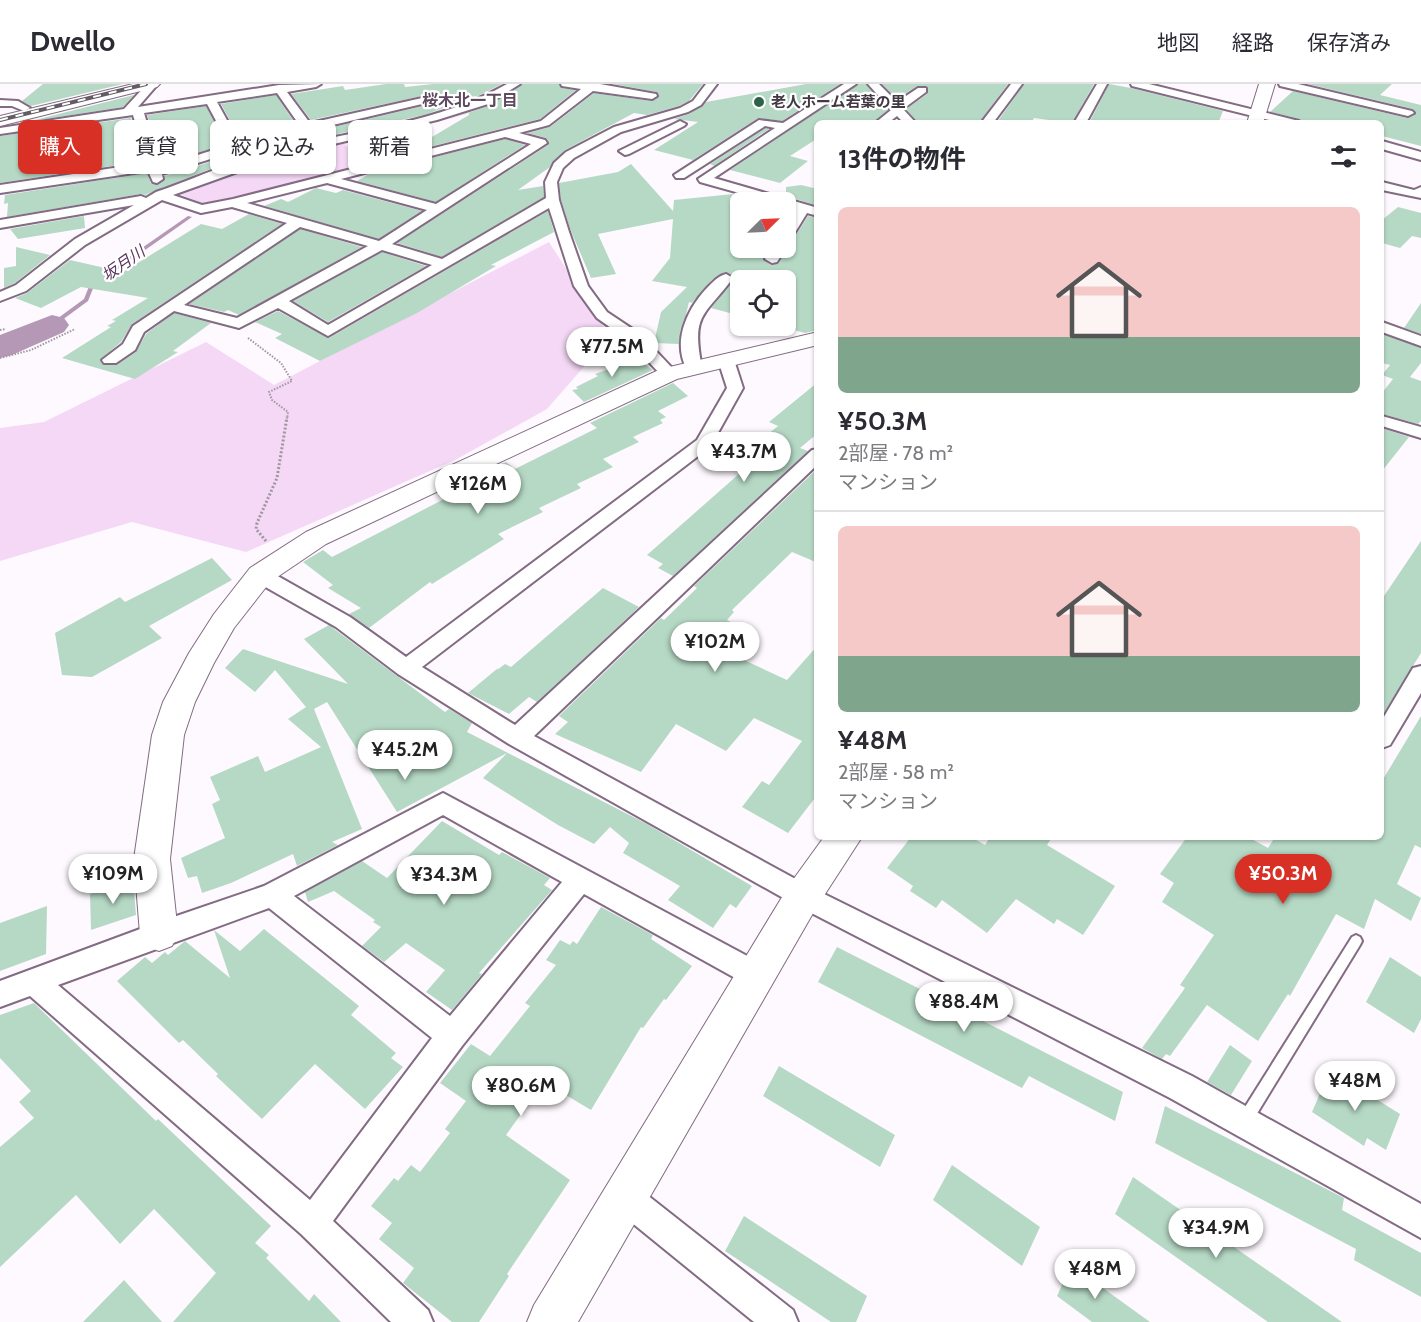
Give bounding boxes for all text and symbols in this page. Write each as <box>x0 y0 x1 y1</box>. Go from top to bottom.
text: Dwello <box>30 24 115 58</box>
text: 地図 <box>1157 30 1199 55</box>
text: 経路 <box>1232 30 1274 55</box>
text: 保存済み <box>1307 30 1391 55</box>
district label: 桜木北一丁目 <box>422 91 518 110</box>
place label: 老人ホーム若葉の里 <box>771 93 906 111</box>
marker: 老人ホーム若葉の里 <box>752 95 766 109</box>
chip: 購入 <box>18 120 102 174</box>
chip: 賃貸 <box>114 120 198 174</box>
chip: 絞り込み <box>210 120 336 174</box>
chip: 新着 <box>348 120 432 174</box>
icon: filters <box>1327 140 1360 173</box>
text: 13件の物件 <box>838 143 966 175</box>
north arrow <box>730 192 796 258</box>
map controls <box>730 192 796 336</box>
water label: 坂月川 <box>98 241 150 285</box>
icon: home <box>1045 246 1153 354</box>
button: locate <box>730 270 796 336</box>
pin: ¥77.5M <box>563 327 661 378</box>
text: ¥77.5M <box>580 334 644 358</box>
text: ¥50.3M <box>838 405 927 437</box>
pin: ¥43.7M <box>695 432 793 483</box>
text: ¥43.7M <box>711 439 777 463</box>
text: 2部屋 · 78 m² <box>838 441 953 465</box>
pin: ¥126M <box>436 464 520 515</box>
text: マンション <box>838 470 938 494</box>
text: ¥126M <box>449 471 507 495</box>
icon: home <box>1045 565 1153 673</box>
pin: ¥102M <box>673 622 757 673</box>
text: ¥102M <box>685 629 745 653</box>
text: ¥48M <box>838 724 907 756</box>
pin: ¥45.2M <box>356 730 454 781</box>
text: ¥45.2M <box>372 737 438 761</box>
text: 2部屋 · 58 m² <box>838 760 954 784</box>
text: マンション <box>838 789 938 813</box>
pin: ¥109M <box>71 854 155 905</box>
pin: ¥50.3M <box>1234 854 1332 905</box>
pin: ¥34.3M <box>395 855 493 906</box>
text: ¥109M <box>82 861 144 885</box>
text: ¥50.3M <box>1249 861 1317 885</box>
text: ¥34.3M <box>410 862 478 886</box>
pin: ¥88.4M <box>915 982 1013 1033</box>
text: ¥88.4M <box>929 989 999 1013</box>
pin: ¥48M <box>1319 1061 1391 1112</box>
pin: ¥80.6M <box>472 1066 570 1117</box>
text: ¥48M <box>1328 1068 1382 1092</box>
text: ¥80.6M <box>486 1073 556 1097</box>
pin: ¥34.9M <box>1167 1208 1265 1259</box>
text: ¥34.9M <box>1182 1215 1250 1239</box>
pin: ¥48M <box>1059 1249 1131 1300</box>
text: ¥48M <box>1068 1256 1122 1280</box>

